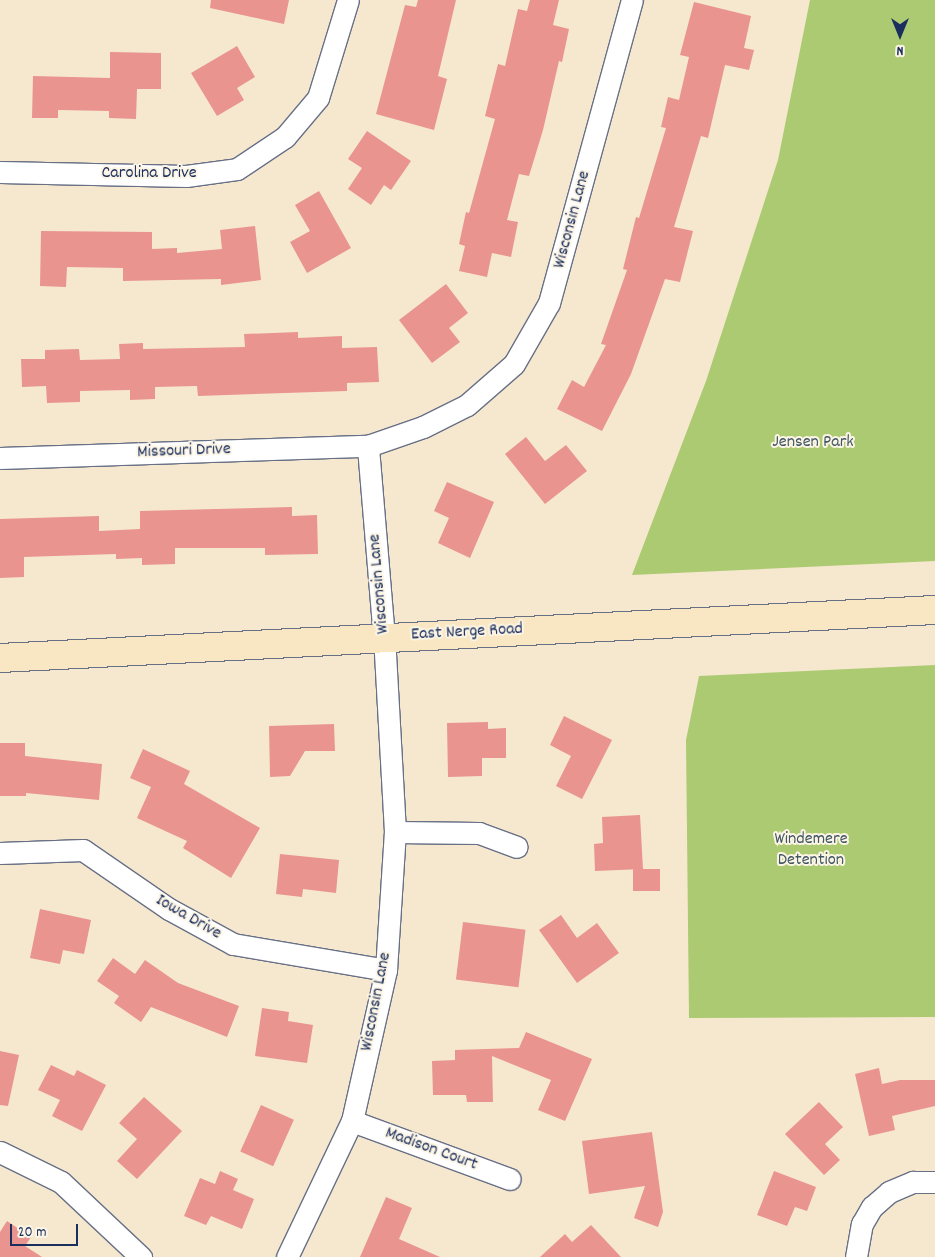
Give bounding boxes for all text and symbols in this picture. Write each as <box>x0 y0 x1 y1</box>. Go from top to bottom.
north arrow <box>875 10 925 60</box>
text: N <box>897 40 903 60</box>
street label: Carolina Drive <box>101 163 197 185</box>
street label: Wisconsin Lane <box>550 169 596 271</box>
park label: Jensen Park <box>772 432 854 454</box>
street label: Missouri Drive <box>137 440 231 464</box>
street label: Wisconsin Lane <box>365 533 395 635</box>
street label: East Nerge Road <box>410 619 524 647</box>
park label: Windemere Detention <box>774 830 848 872</box>
street label: Iowa Drive <box>151 891 225 945</box>
street label: Wisconsin Lane <box>357 951 397 1053</box>
street label: Madison Court <box>382 1123 480 1177</box>
scale bar <box>12 1214 80 1246</box>
text: 20 m <box>18 1222 46 1244</box>

